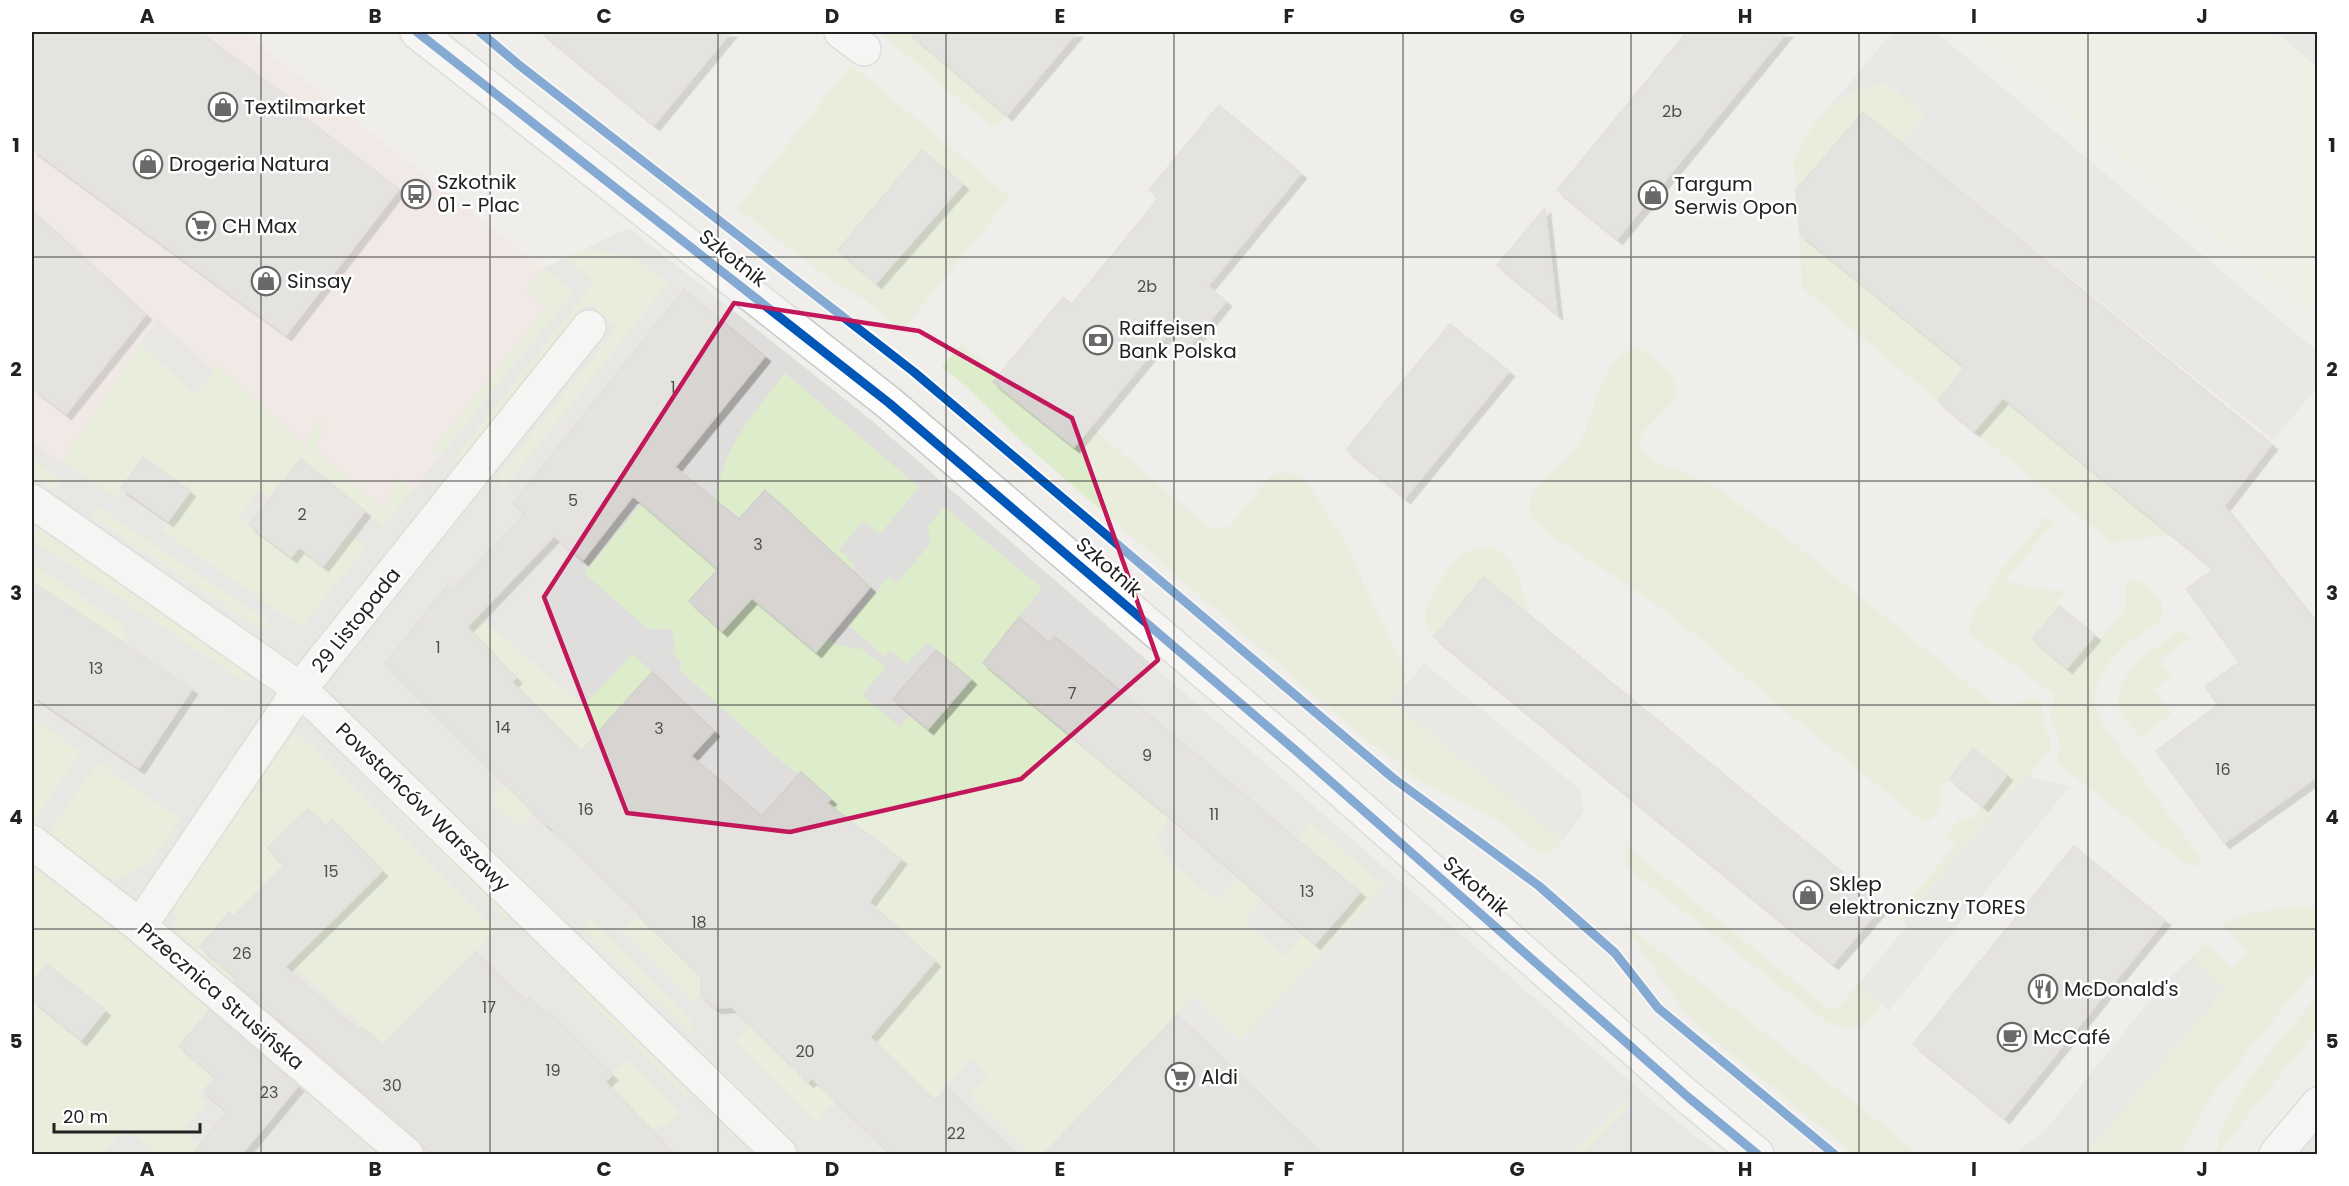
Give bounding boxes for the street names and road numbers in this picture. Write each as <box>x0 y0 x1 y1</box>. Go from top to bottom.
street label: Szkotnik <box>693 223 773 294</box>
street label: Szkotnik <box>1070 530 1149 604</box>
street label: 29 Listopada <box>305 562 407 678</box>
street label: Powstańców Warszawy <box>330 716 516 898</box>
street label: Szkotnik <box>1437 849 1516 923</box>
street label: Przecznica Strusińska <box>132 916 310 1076</box>

